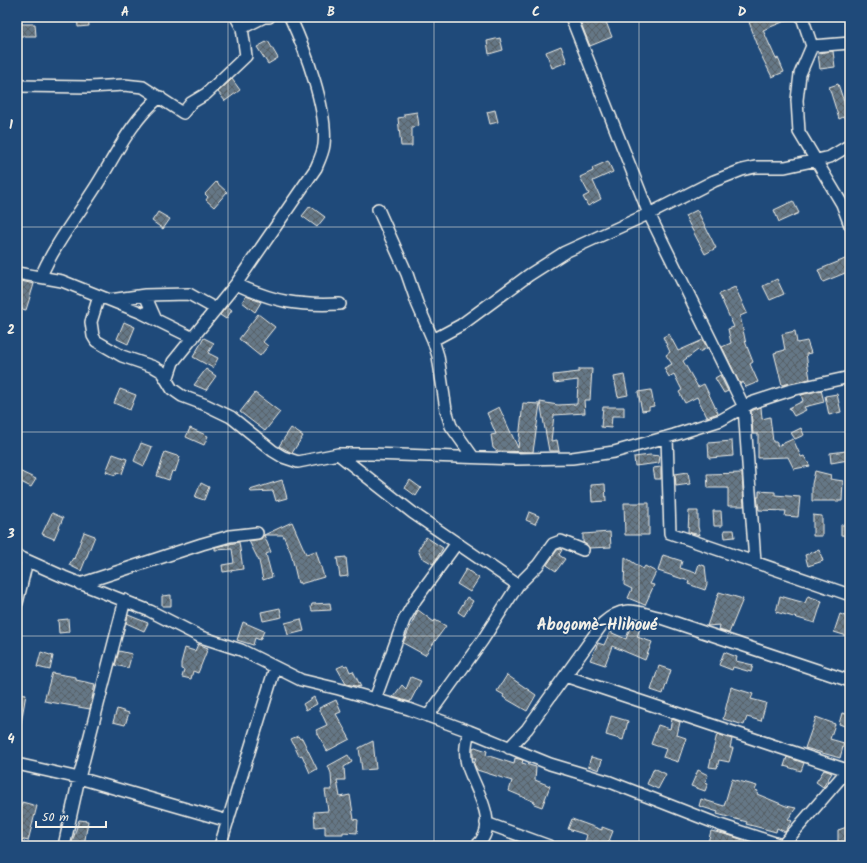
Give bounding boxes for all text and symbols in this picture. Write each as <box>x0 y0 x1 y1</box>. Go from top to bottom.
text: A <box>121 2 129 23</box>
text: B <box>327 2 335 23</box>
text: C <box>532 2 540 23</box>
text: D <box>738 2 747 23</box>
text: 1 <box>9 115 13 136</box>
text: 2 <box>7 320 15 341</box>
text: 3 <box>6 524 15 545</box>
district label: Abogomè-Hlihoué <box>537 613 658 638</box>
text: 4 <box>7 729 15 750</box>
scale bar <box>36 803 106 829</box>
text: 50 m <box>42 808 69 827</box>

